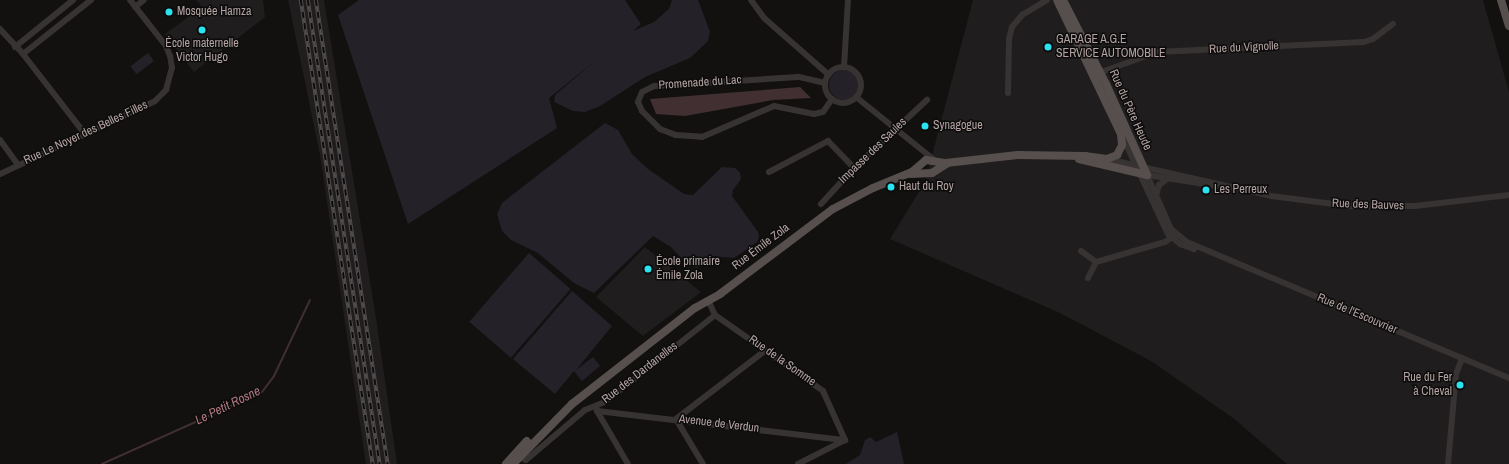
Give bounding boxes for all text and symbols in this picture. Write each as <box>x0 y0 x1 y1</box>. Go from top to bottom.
place label: Mosquée Hamza <box>177 5 251 19</box>
marker: Mosquée Hamza <box>164 7 174 17</box>
marker: École maternelle Victor Hugo <box>197 25 207 35</box>
place label: GARAGE A.G.E SERVICE AUTOMOBILE <box>1056 33 1166 61</box>
place label: École maternelle Victor Hugo <box>165 37 239 65</box>
street label: Rue du Vignolle <box>1209 39 1279 57</box>
marker: GARAGE A.G.E SERVICE AUTOMOBILE <box>1043 42 1053 52</box>
street label: Rue du Père Heude <box>1106 67 1154 153</box>
street label: Promenade du Lac <box>658 73 742 93</box>
street label: Rue Le Noyer des Belles Filles <box>22 98 150 168</box>
street label: Impasse des Saules <box>836 115 910 187</box>
place label: Synagogue <box>933 119 983 133</box>
marker: Synagogue <box>920 121 930 131</box>
place label: Haut du Roy <box>899 180 954 194</box>
marker: Haut du Roy <box>886 182 896 192</box>
place label: Les Perreux <box>1214 183 1267 197</box>
marker: Les Perreux <box>1201 185 1211 195</box>
street label: Rue des Bauves <box>1332 197 1404 213</box>
street label: Rue Émile Zola <box>730 221 792 273</box>
place label: École primaire Émile Zola <box>656 255 720 283</box>
marker: École primaire Émile Zola <box>643 264 653 274</box>
street label: Rue de l'Escouvrier <box>1315 291 1399 337</box>
street label: Rue de la Somme <box>746 333 818 389</box>
street label: Rue des Dardanelles <box>599 339 681 407</box>
place label: Rue du Fer à Cheval <box>1403 371 1452 399</box>
marker: Rue du Fer à Cheval <box>1455 380 1465 390</box>
water label: Le Petit Rosne <box>193 384 263 428</box>
street label: Avenue de Verdun <box>678 412 760 436</box>

